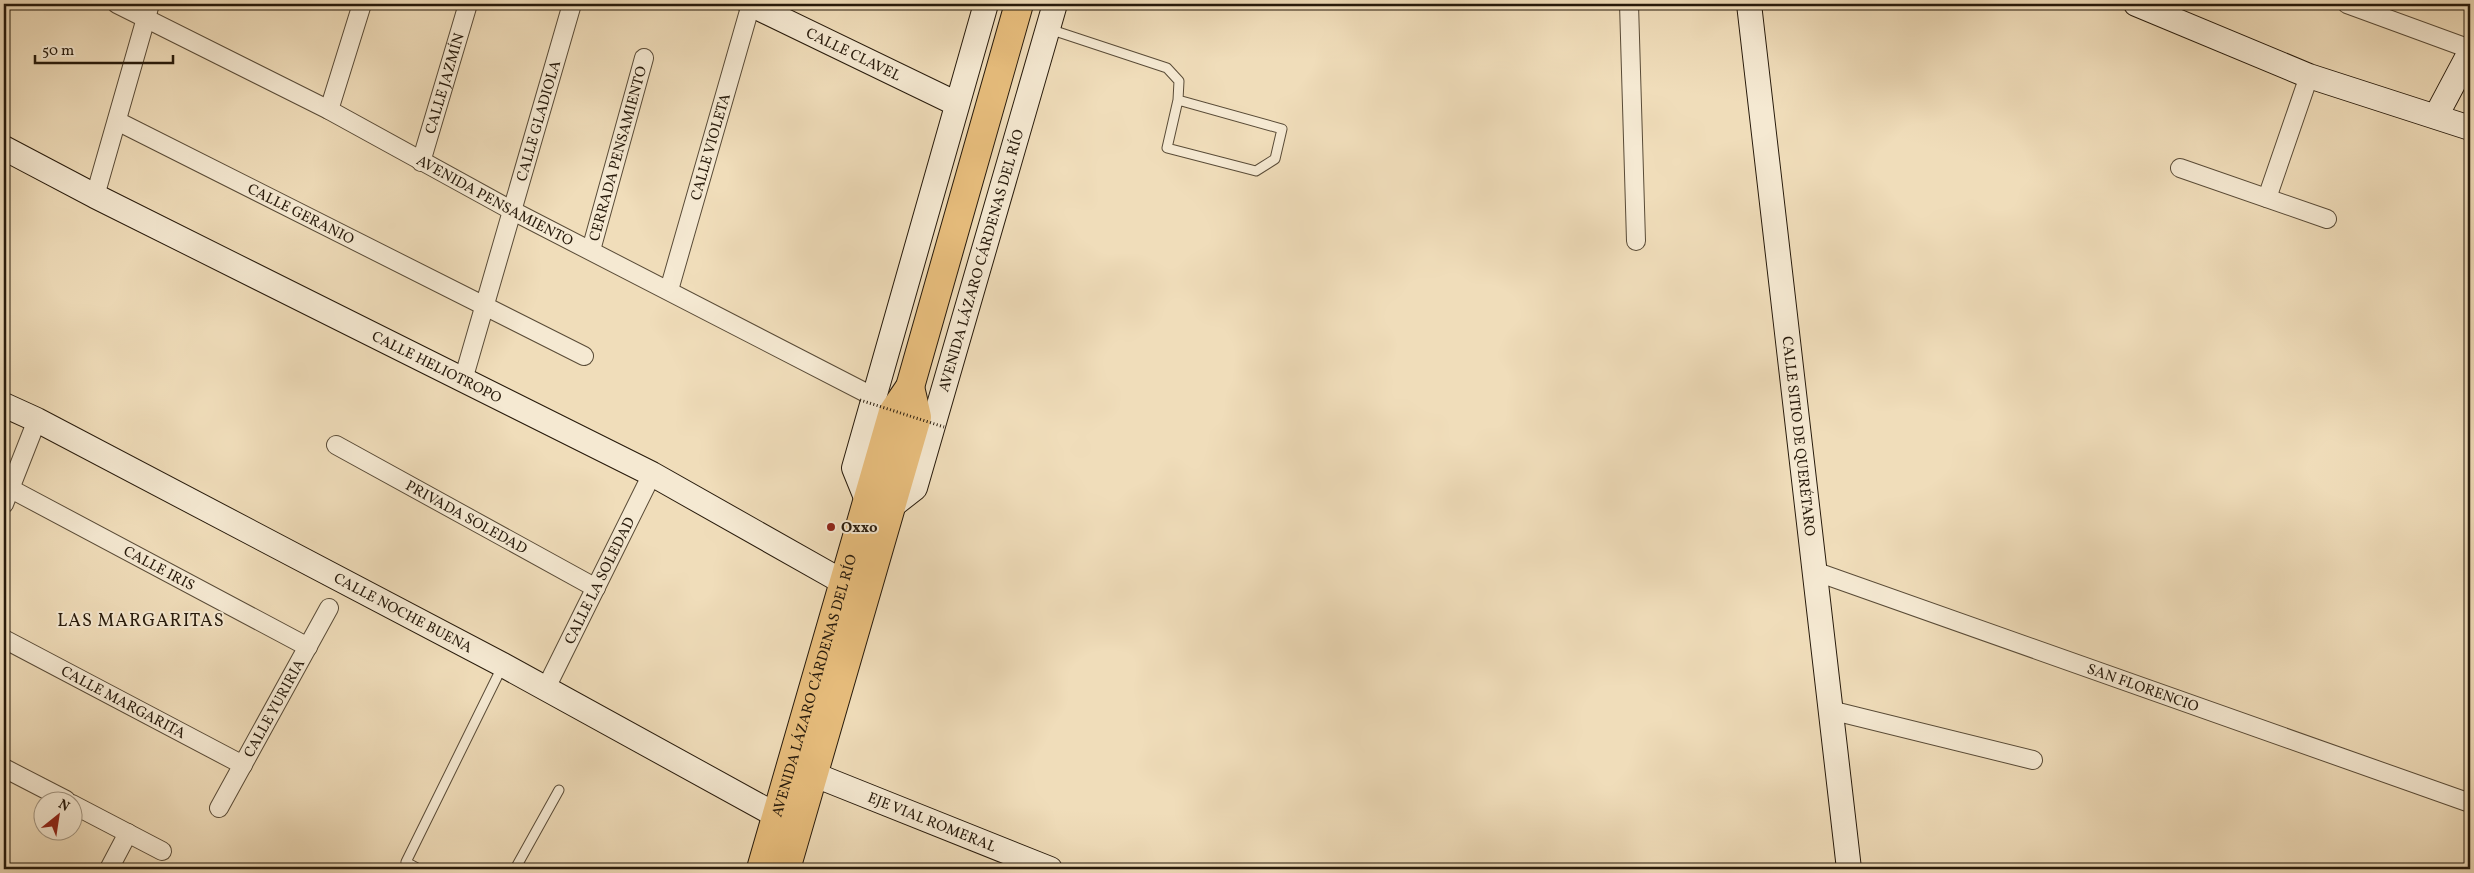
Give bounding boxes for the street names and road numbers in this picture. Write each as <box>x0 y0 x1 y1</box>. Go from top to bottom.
street label: CALLE CLAVEL <box>802 23 904 88</box>
street label: CALLE JAZMÍN <box>421 31 471 137</box>
street label: CALLE GLADIOLA <box>512 58 567 184</box>
street label: CERRADA PENSAMIENTO <box>585 64 653 244</box>
street label: CALLE VIOLETA <box>686 91 737 203</box>
street label: AVENIDA LÁZARO CÁRDENAS DEL RÍO <box>934 127 1030 395</box>
street label: AVENIDA PENSAMIENTO <box>412 151 576 252</box>
street label: CALLE GERANIO <box>243 179 357 251</box>
street label: CALLE HELIOTROPO <box>368 327 505 409</box>
street label: CALLE SITIO DE QUERÉTARO <box>1775 335 1819 538</box>
street label: PRIVADA SOLEDAD <box>401 476 531 560</box>
street label: CALLE LA SOLEDAD <box>560 514 641 648</box>
street label: CALLE IRIS <box>119 542 198 597</box>
street label: AVENIDA LÁZARO CÁRDENAS DEL RÍO <box>768 552 863 820</box>
street label: CALLE NOCHE BUENA <box>329 569 476 659</box>
street label: CALLE YURIRIA <box>240 655 311 762</box>
street label: SAN FLORENCIO <box>2084 659 2201 718</box>
street label: CALLE MARGARITA <box>57 662 189 745</box>
street label: EJE VIAL ROMERAL <box>864 788 999 859</box>

